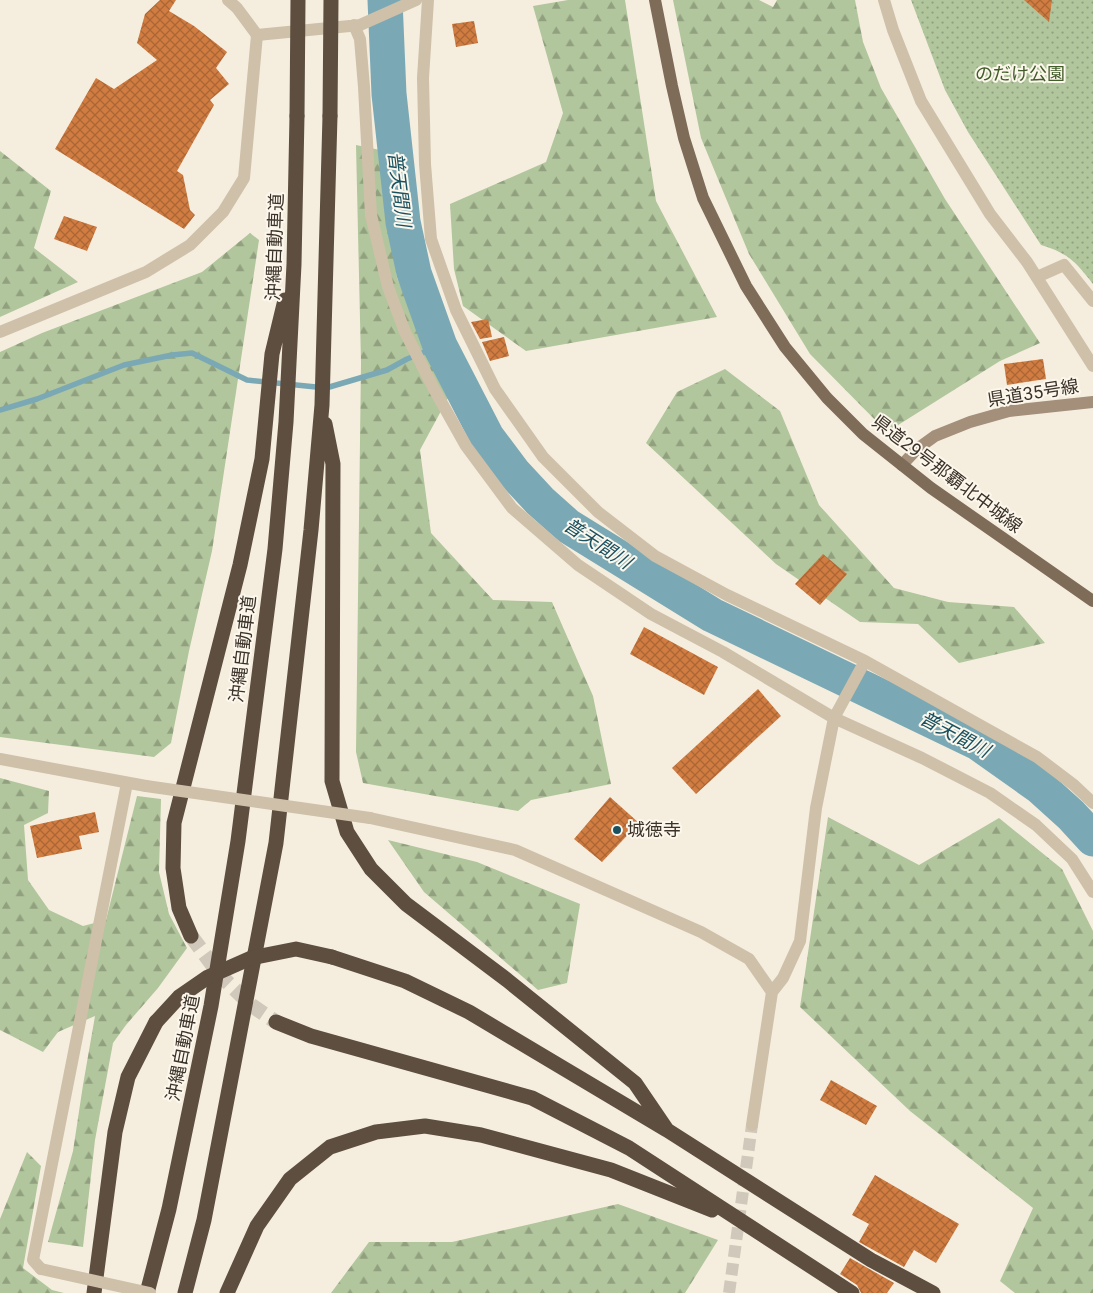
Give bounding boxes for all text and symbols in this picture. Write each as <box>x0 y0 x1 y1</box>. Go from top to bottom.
park label: のだけ公園 <box>975 63 1065 84</box>
water label: 普天間川 <box>383 150 416 230</box>
street label: 沖縄自動車道 <box>262 193 287 301</box>
street label: 県道35号線 <box>986 375 1080 410</box>
street label: 県道29号那覇北中城線 <box>868 410 1026 537</box>
water label: 普天間川 <box>560 513 638 575</box>
street label: 沖縄自動車道 <box>226 594 260 704</box>
water label: 普天間川 <box>916 706 995 763</box>
place label: 城徳寺 <box>627 819 681 840</box>
marker: 城徳寺 <box>611 824 623 836</box>
street label: 沖縄自動車道 <box>162 993 203 1103</box>

